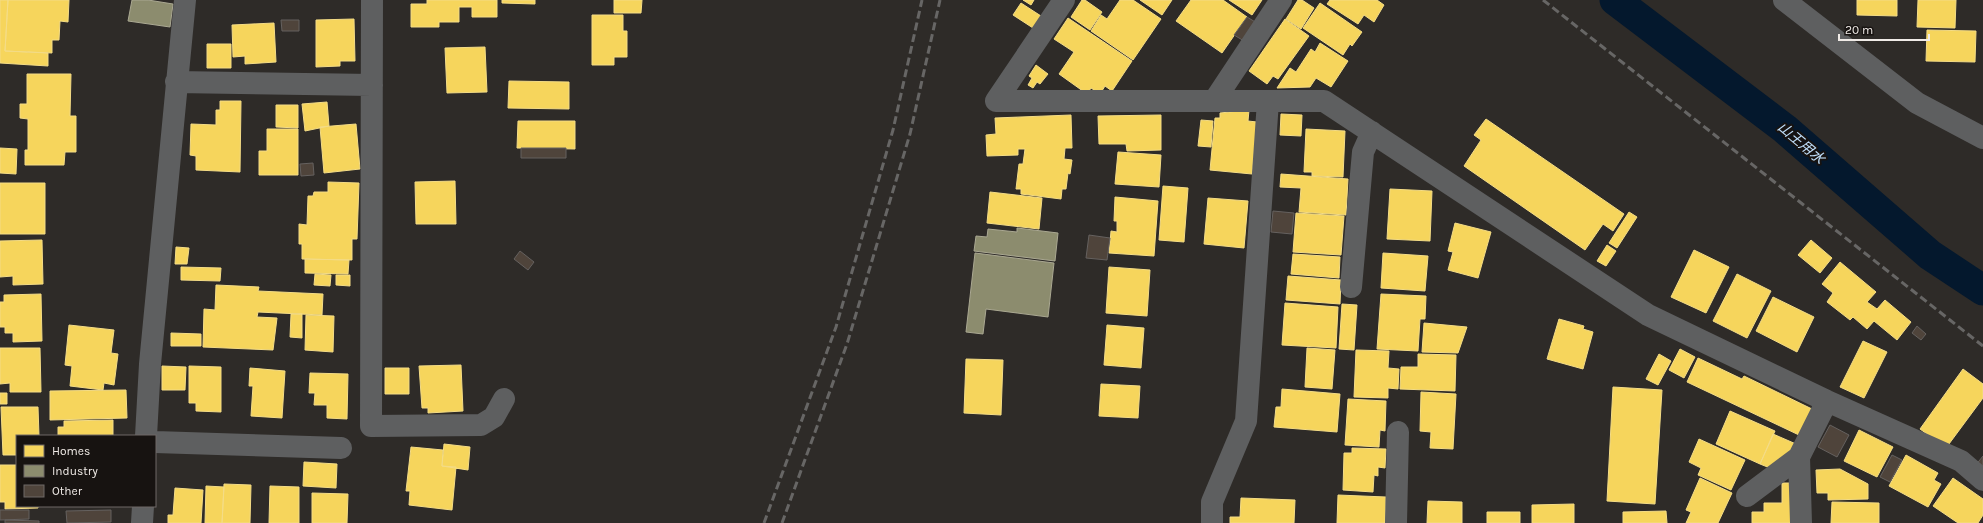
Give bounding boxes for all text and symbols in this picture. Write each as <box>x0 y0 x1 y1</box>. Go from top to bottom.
scale bar <box>1839 16 1929 42</box>
text: 20 m <box>1845 23 1873 37</box>
water label: 山王用水 <box>1774 118 1829 169</box>
legend <box>16 435 156 507</box>
text: Homes <box>52 444 90 458</box>
text: Industry <box>52 464 98 478</box>
text: Other <box>52 484 83 498</box>

